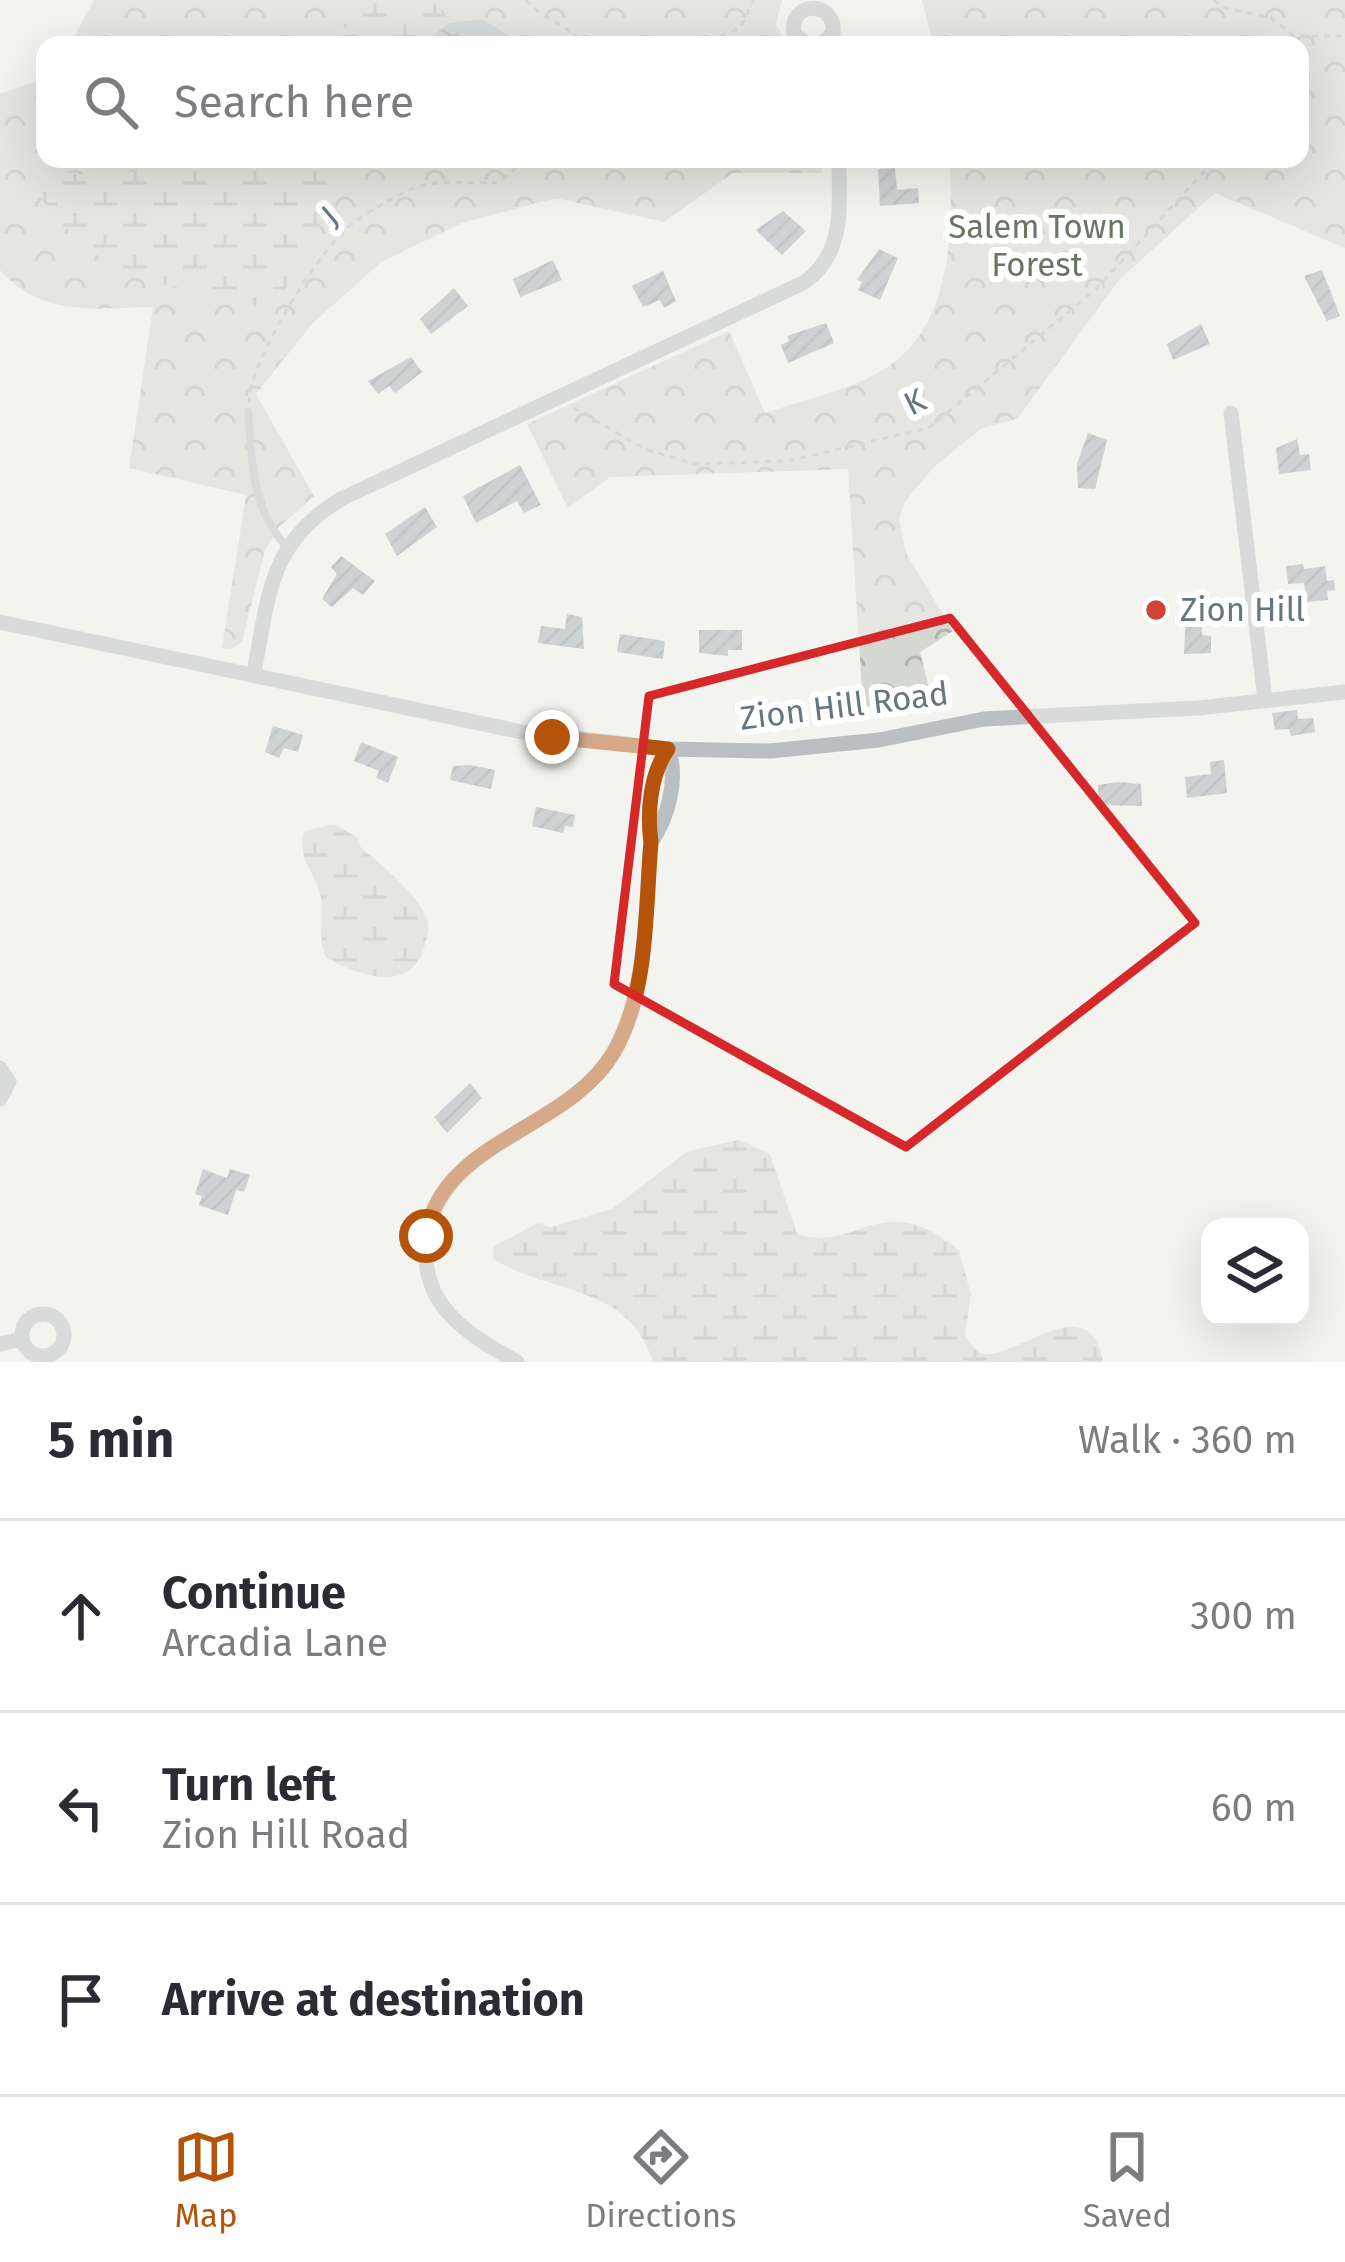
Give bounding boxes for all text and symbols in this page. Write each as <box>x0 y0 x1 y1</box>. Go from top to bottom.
search box <box>36 36 1309 168</box>
icon: search <box>78 69 144 135</box>
text: Search here <box>174 75 414 129</box>
street label: J <box>313 197 347 235</box>
park label: Salem Town Forest <box>948 207 1126 285</box>
street label: K <box>897 380 933 424</box>
place label: Zion Hill <box>1180 590 1305 630</box>
marker: Zion Hill <box>1143 597 1169 623</box>
street label: Zion Hill Road <box>737 673 951 739</box>
route end <box>525 710 579 764</box>
route start <box>399 1209 453 1263</box>
map controls <box>1201 1218 1309 1326</box>
button: layers <box>1201 1218 1309 1326</box>
text: 5 min <box>48 1409 174 1471</box>
text: Walk · 360 m <box>1078 1417 1297 1463</box>
text: Continue <box>162 1566 346 1620</box>
icon: ahead <box>48 1583 114 1649</box>
text: 300 m <box>1190 1593 1297 1639</box>
text: Arcadia Lane <box>162 1620 388 1666</box>
text: Turn left <box>162 1758 336 1812</box>
icon: left <box>48 1775 114 1841</box>
text: 60 m <box>1211 1785 1297 1831</box>
text: Zion Hill Road <box>162 1812 410 1858</box>
icon: arrive <box>48 1967 114 2033</box>
text: Arrive at destination <box>162 1973 585 2027</box>
tab: Map <box>173 2124 239 2236</box>
tab: Directions <box>585 2124 737 2236</box>
tab: Saved <box>1083 2124 1172 2236</box>

